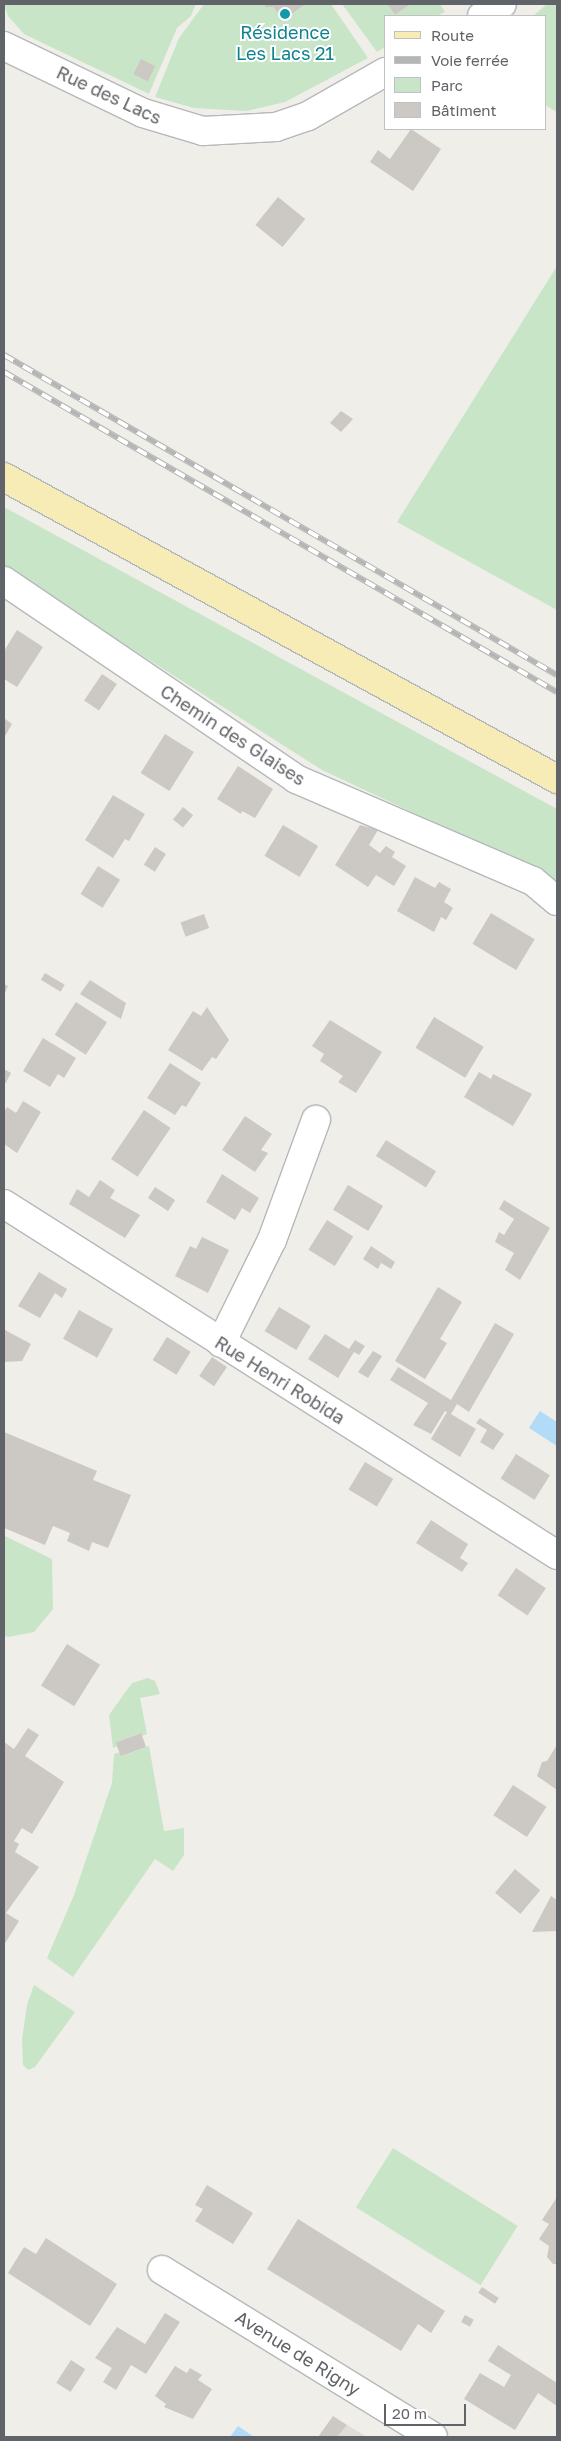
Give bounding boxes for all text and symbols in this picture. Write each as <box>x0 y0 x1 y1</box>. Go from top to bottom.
marker: Résidence Les Lacs 21 <box>279 8 291 20</box>
legend <box>384 15 546 130</box>
place label: Résidence Les Lacs 21 <box>236 22 334 64</box>
text: Route <box>431 26 474 44</box>
text: Voie ferrée <box>431 51 509 69</box>
street label: Rue des Lacs <box>53 61 165 129</box>
text: Parc <box>431 76 463 94</box>
text: Bâtiment <box>431 101 496 119</box>
street label: Chemin des Glaises <box>156 680 310 790</box>
street label: Rue Henri Robida <box>211 1331 349 1429</box>
street label: Avenue de Rigny <box>232 2306 364 2400</box>
scale bar <box>386 2394 468 2426</box>
text: 20 m <box>392 2404 427 2422</box>

